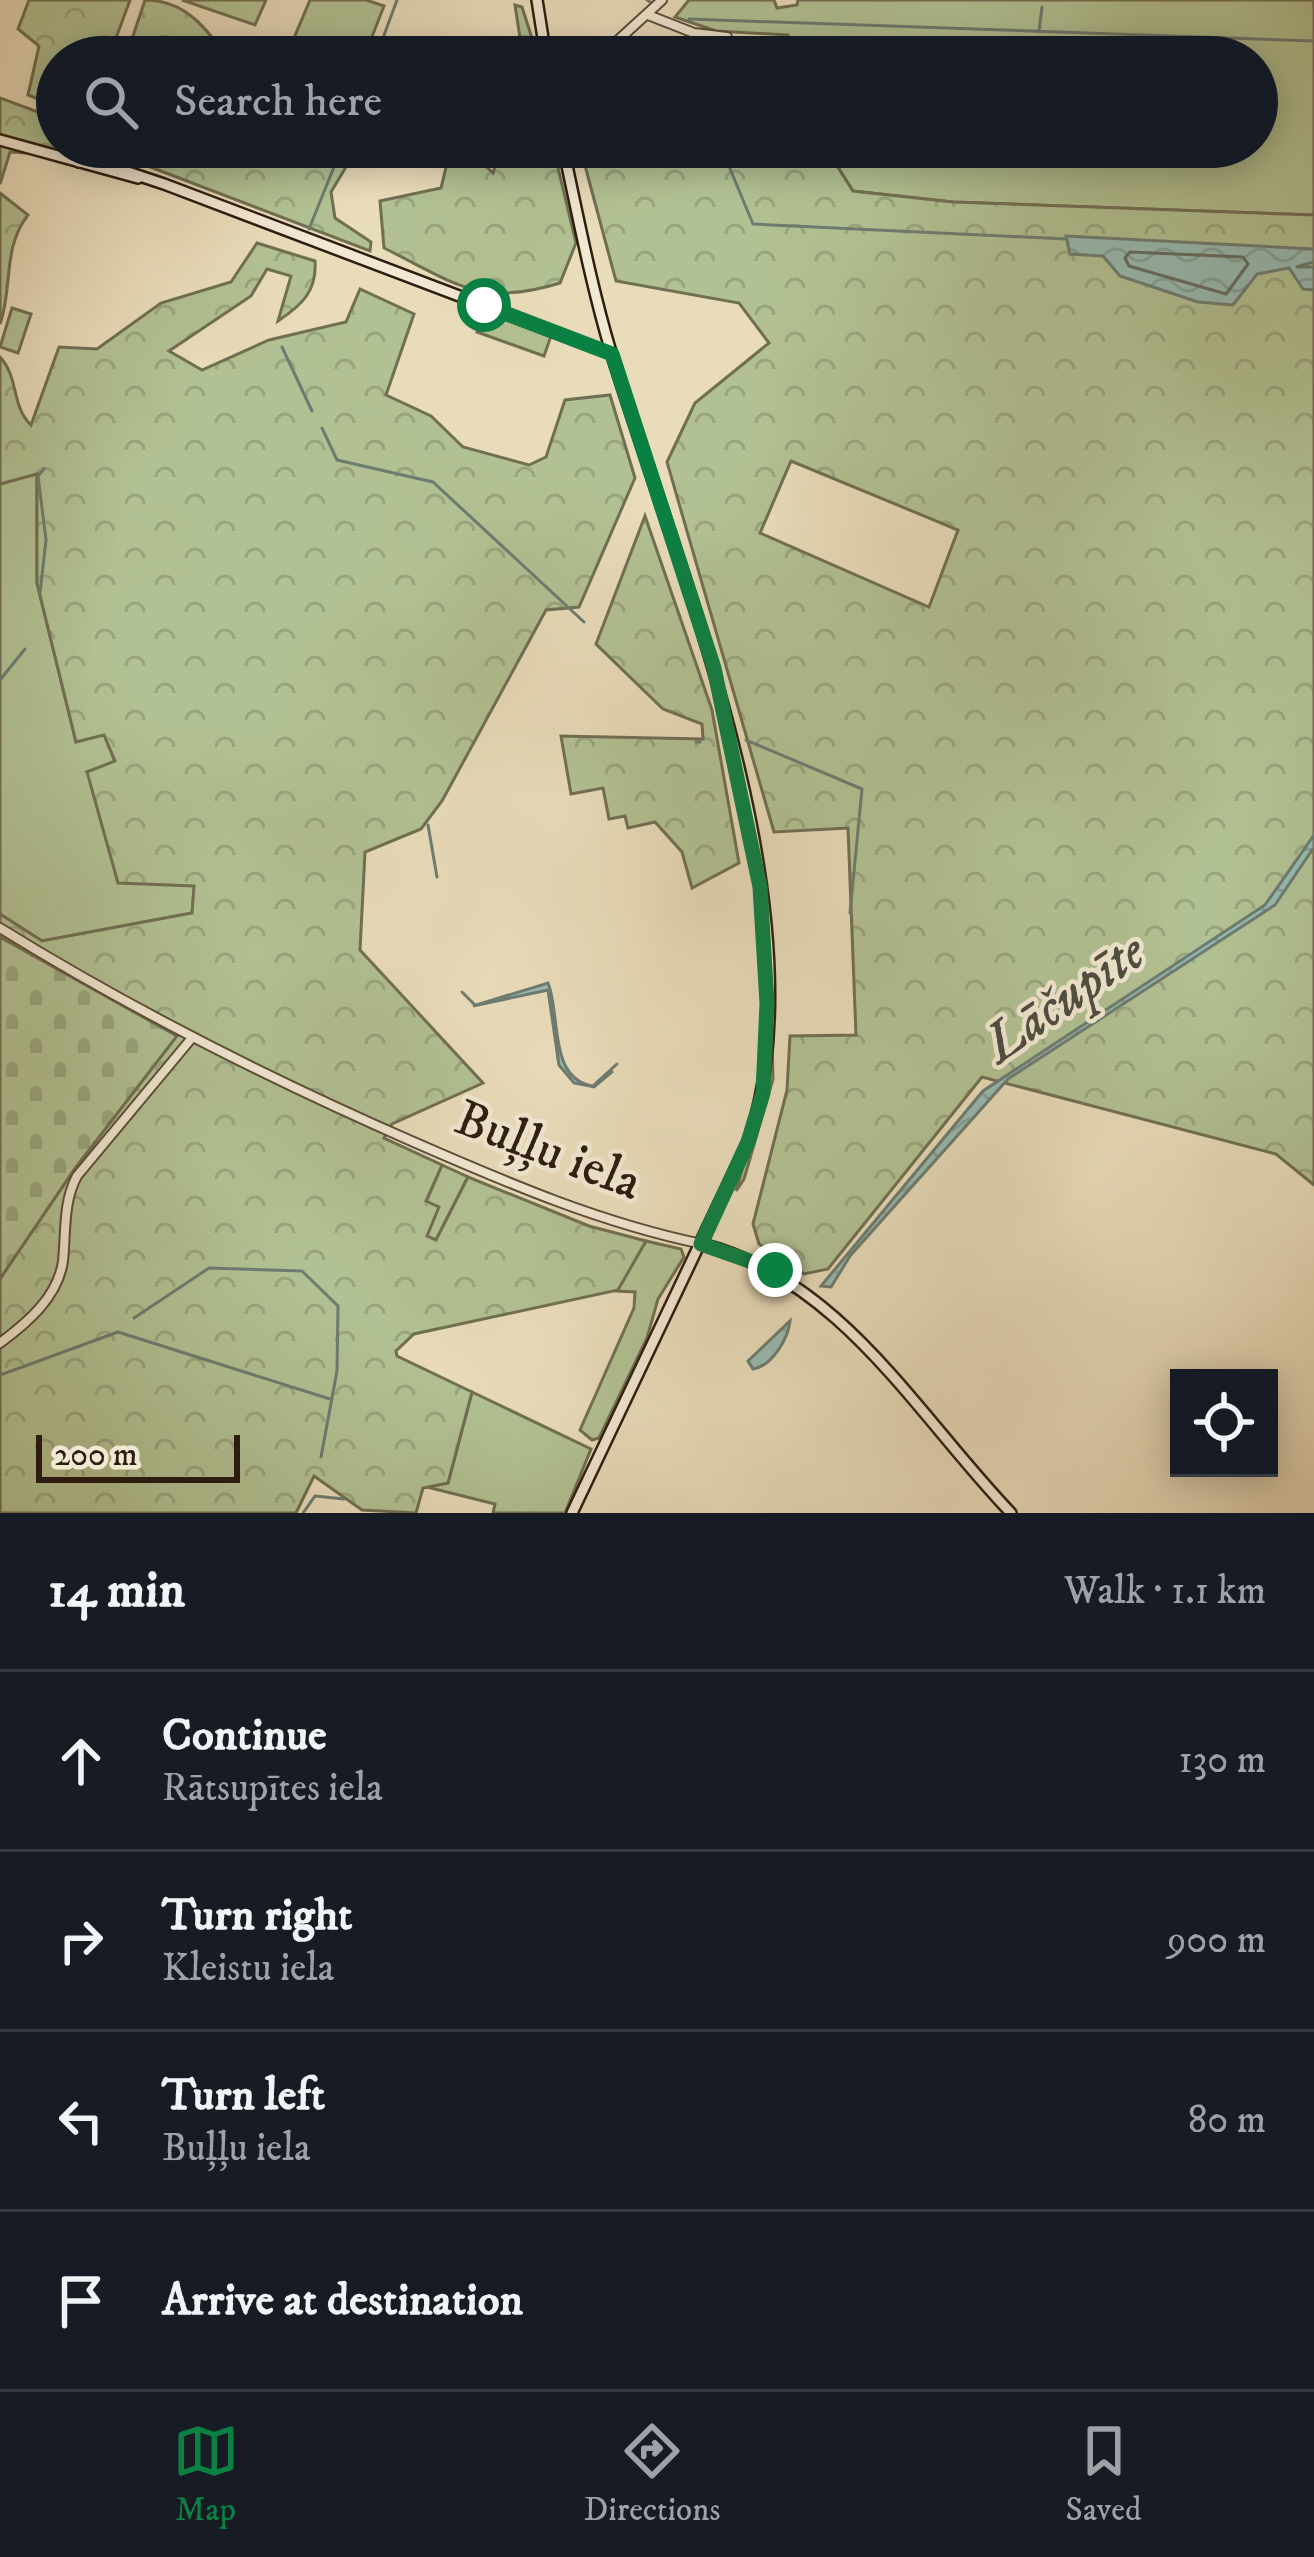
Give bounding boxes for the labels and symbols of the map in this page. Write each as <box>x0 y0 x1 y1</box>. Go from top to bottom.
route start <box>457 278 511 332</box>
water label: Lāčupīte <box>969 918 1160 1080</box>
street label: Buļļu iela <box>446 1086 650 1216</box>
route end <box>748 1243 802 1297</box>
scale bar <box>36 1429 240 1482</box>

